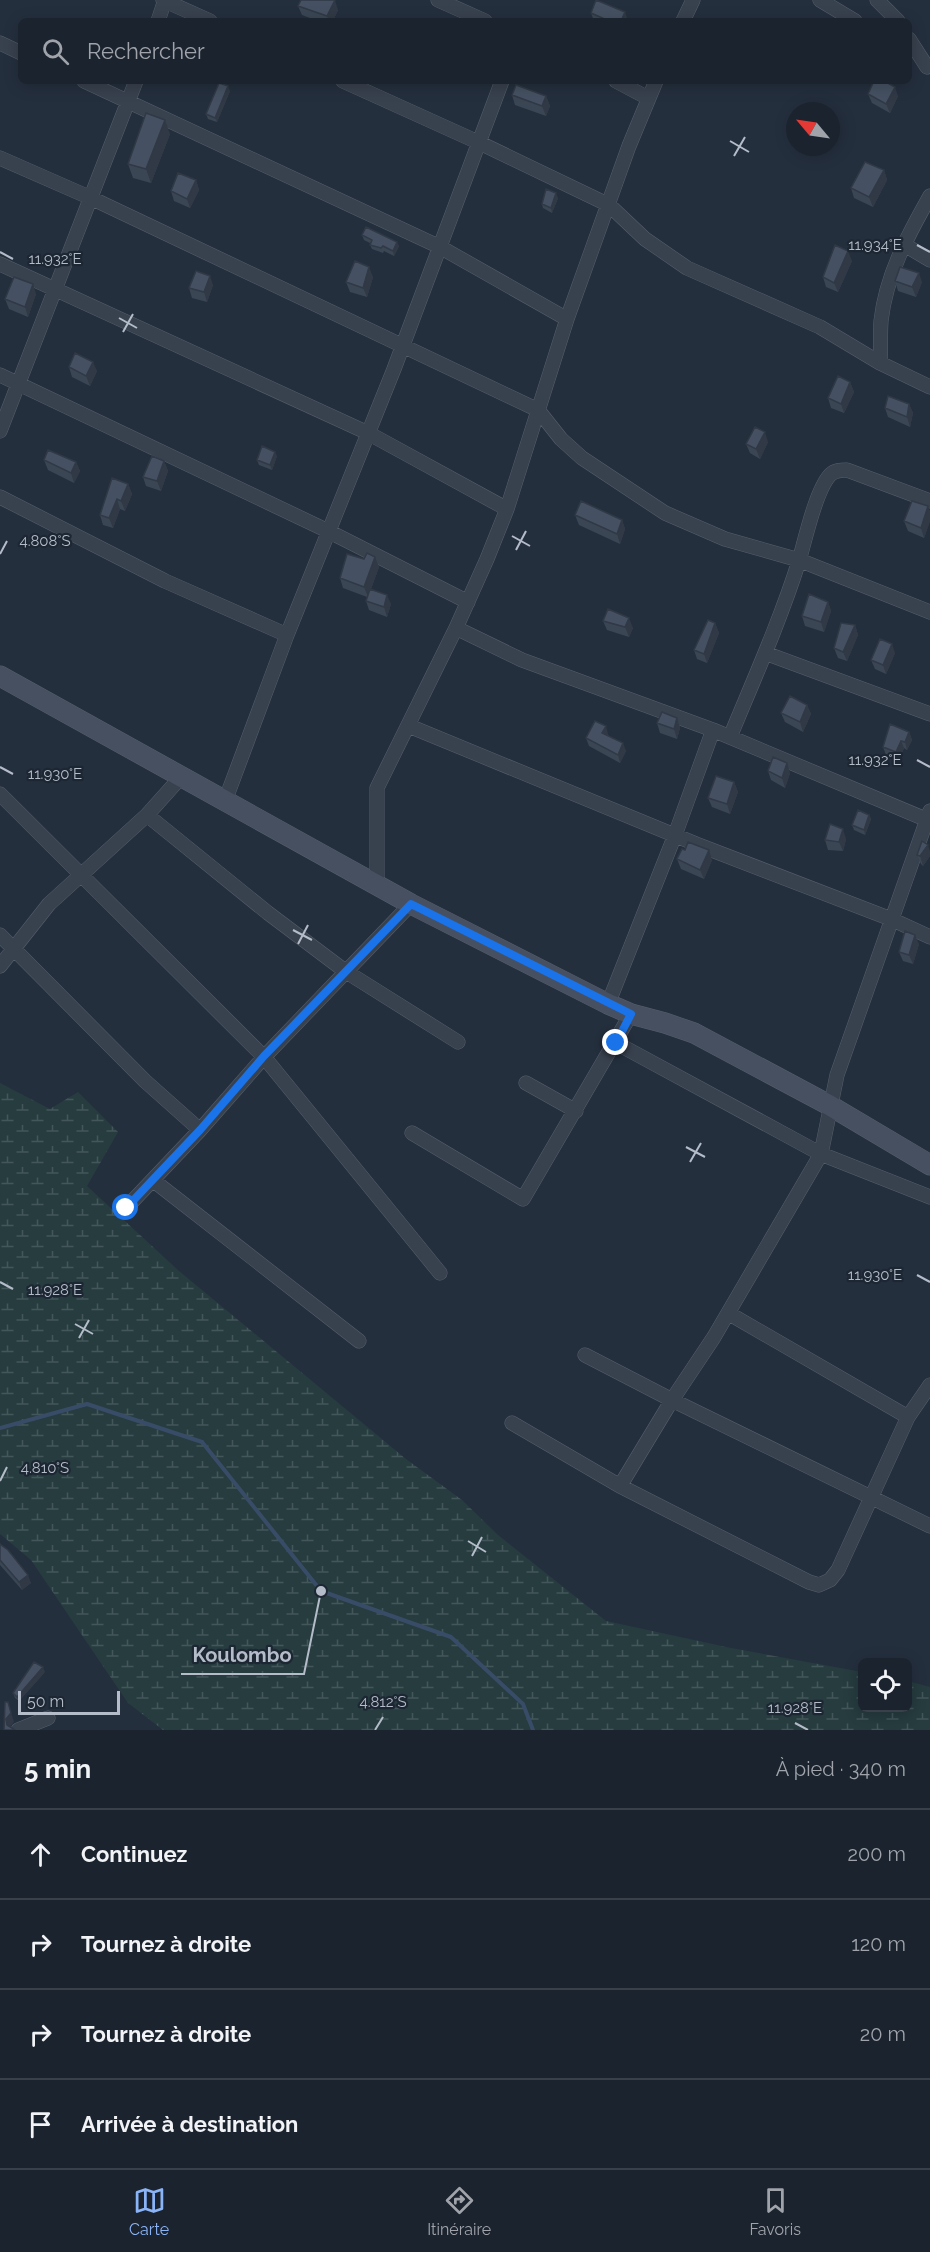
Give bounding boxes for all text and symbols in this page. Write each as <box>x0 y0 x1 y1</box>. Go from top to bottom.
search box <box>18 18 912 84</box>
icon: search <box>39 35 72 68</box>
text: Rechercher <box>87 38 205 64</box>
north arrow <box>786 102 840 156</box>
text: 11.934°E <box>848 236 902 254</box>
text: 11.932°E <box>28 250 82 268</box>
text: 4.808°S <box>19 532 71 550</box>
text: 11.932°E <box>848 751 902 769</box>
text: 11.930°E <box>28 765 82 783</box>
route end <box>602 1029 628 1055</box>
route start <box>112 1194 138 1220</box>
text: 11.930°E <box>848 1266 902 1284</box>
text: 11.928°E <box>28 1281 82 1299</box>
text: 4.810°S <box>21 1459 69 1477</box>
callout: Koulombo <box>181 1636 304 1674</box>
text: Koulombo <box>192 1643 292 1667</box>
map controls <box>858 1658 912 1712</box>
button: locate <box>858 1658 912 1712</box>
scale bar <box>18 1688 120 1716</box>
text: 50 m <box>27 1692 64 1711</box>
text: 4.812°S <box>359 1693 407 1711</box>
text: 11.928°E <box>768 1699 822 1717</box>
text: 5 min <box>24 1754 91 1784</box>
text: À pied · 340 m <box>776 1757 906 1781</box>
icon: ahead <box>24 1838 57 1871</box>
text: Continuez <box>81 1841 187 1867</box>
text: 200 m <box>848 1842 906 1866</box>
icon: right <box>24 1928 57 1961</box>
text: Tournez à droite <box>81 1931 251 1957</box>
text: 120 m <box>851 1932 906 1956</box>
icon: right <box>24 2018 57 2051</box>
text: Tournez à droite <box>81 2021 251 2047</box>
text: 20 m <box>860 2022 906 2046</box>
icon: arrive <box>24 2108 57 2141</box>
text: Arrivée à destination <box>81 2111 298 2137</box>
tab: Carte <box>129 2184 169 2239</box>
tab: Itinéraire <box>427 2184 491 2239</box>
tab: Favoris <box>749 2184 801 2239</box>

